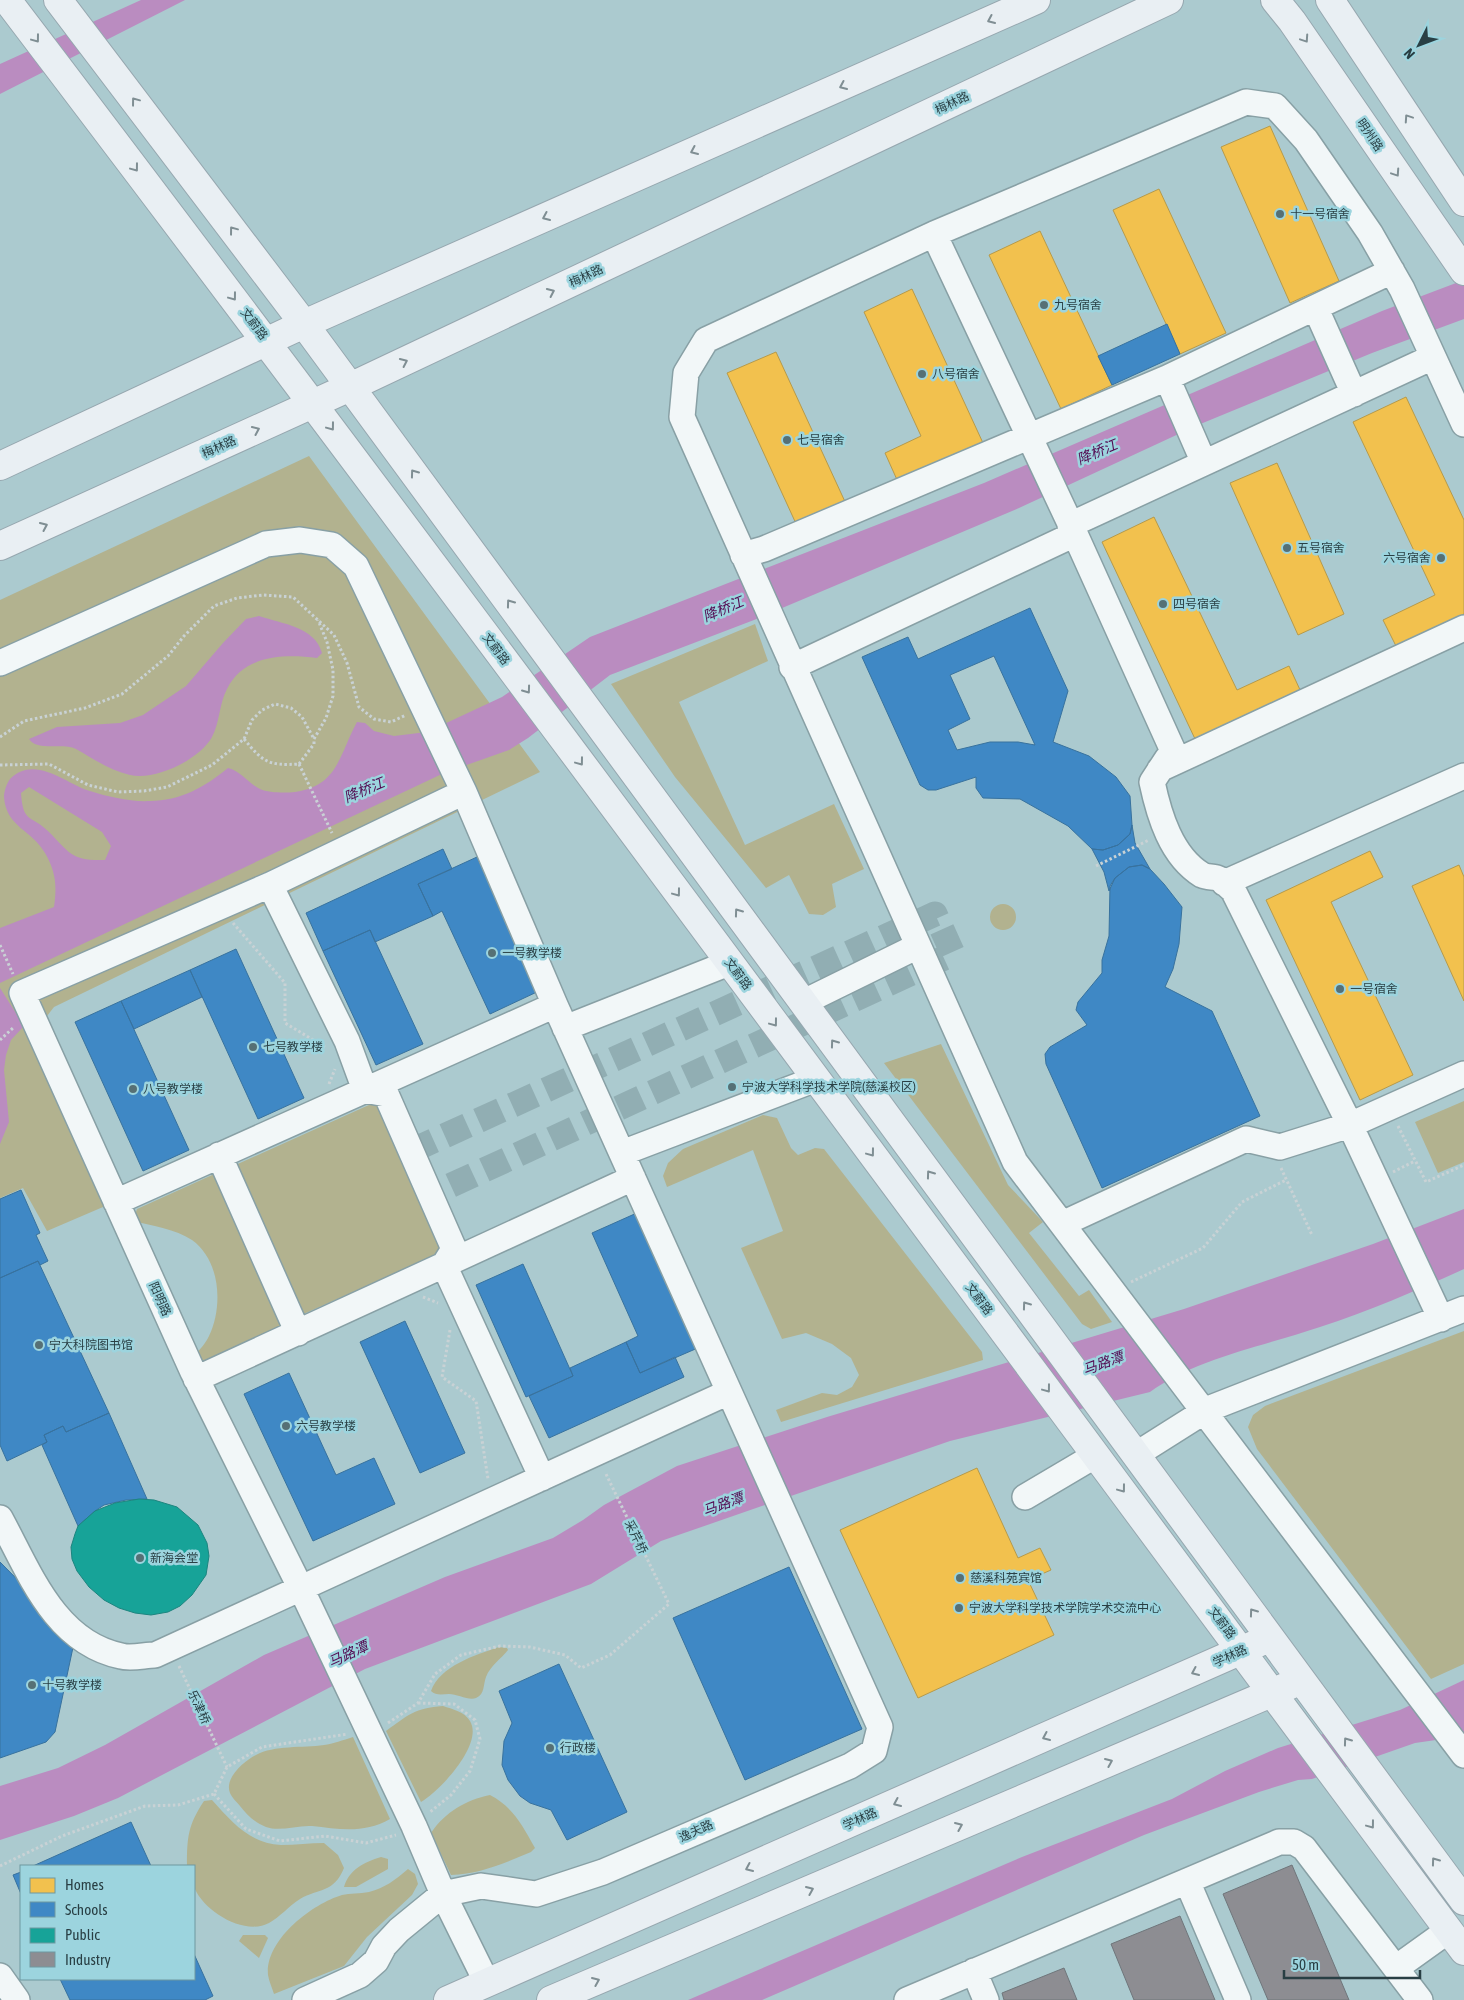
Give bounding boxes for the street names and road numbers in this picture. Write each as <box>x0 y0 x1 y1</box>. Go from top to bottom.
street label: 梅林路 <box>933 89 971 117</box>
street label: 明州路 <box>1354 116 1386 154</box>
street label: 梅林路 <box>567 262 605 290</box>
street label: 文蔚路 <box>238 305 270 343</box>
street label: 梅林路 <box>200 433 238 461</box>
street label: 文蔚路 <box>480 630 512 668</box>
street label: 文蔚路 <box>722 955 754 993</box>
street label: 阳明路 <box>146 1280 174 1318</box>
street label: 文蔚路 <box>963 1280 995 1318</box>
street label: 采芹桥 <box>622 1518 650 1556</box>
street label: 文蔚路 <box>1206 1604 1238 1642</box>
street label: 学林路 <box>1211 1642 1249 1670</box>
street label: 乐津桥 <box>185 1688 213 1726</box>
street label: 学林路 <box>841 1805 879 1833</box>
street label: 逸夫路 <box>677 1817 715 1845</box>

